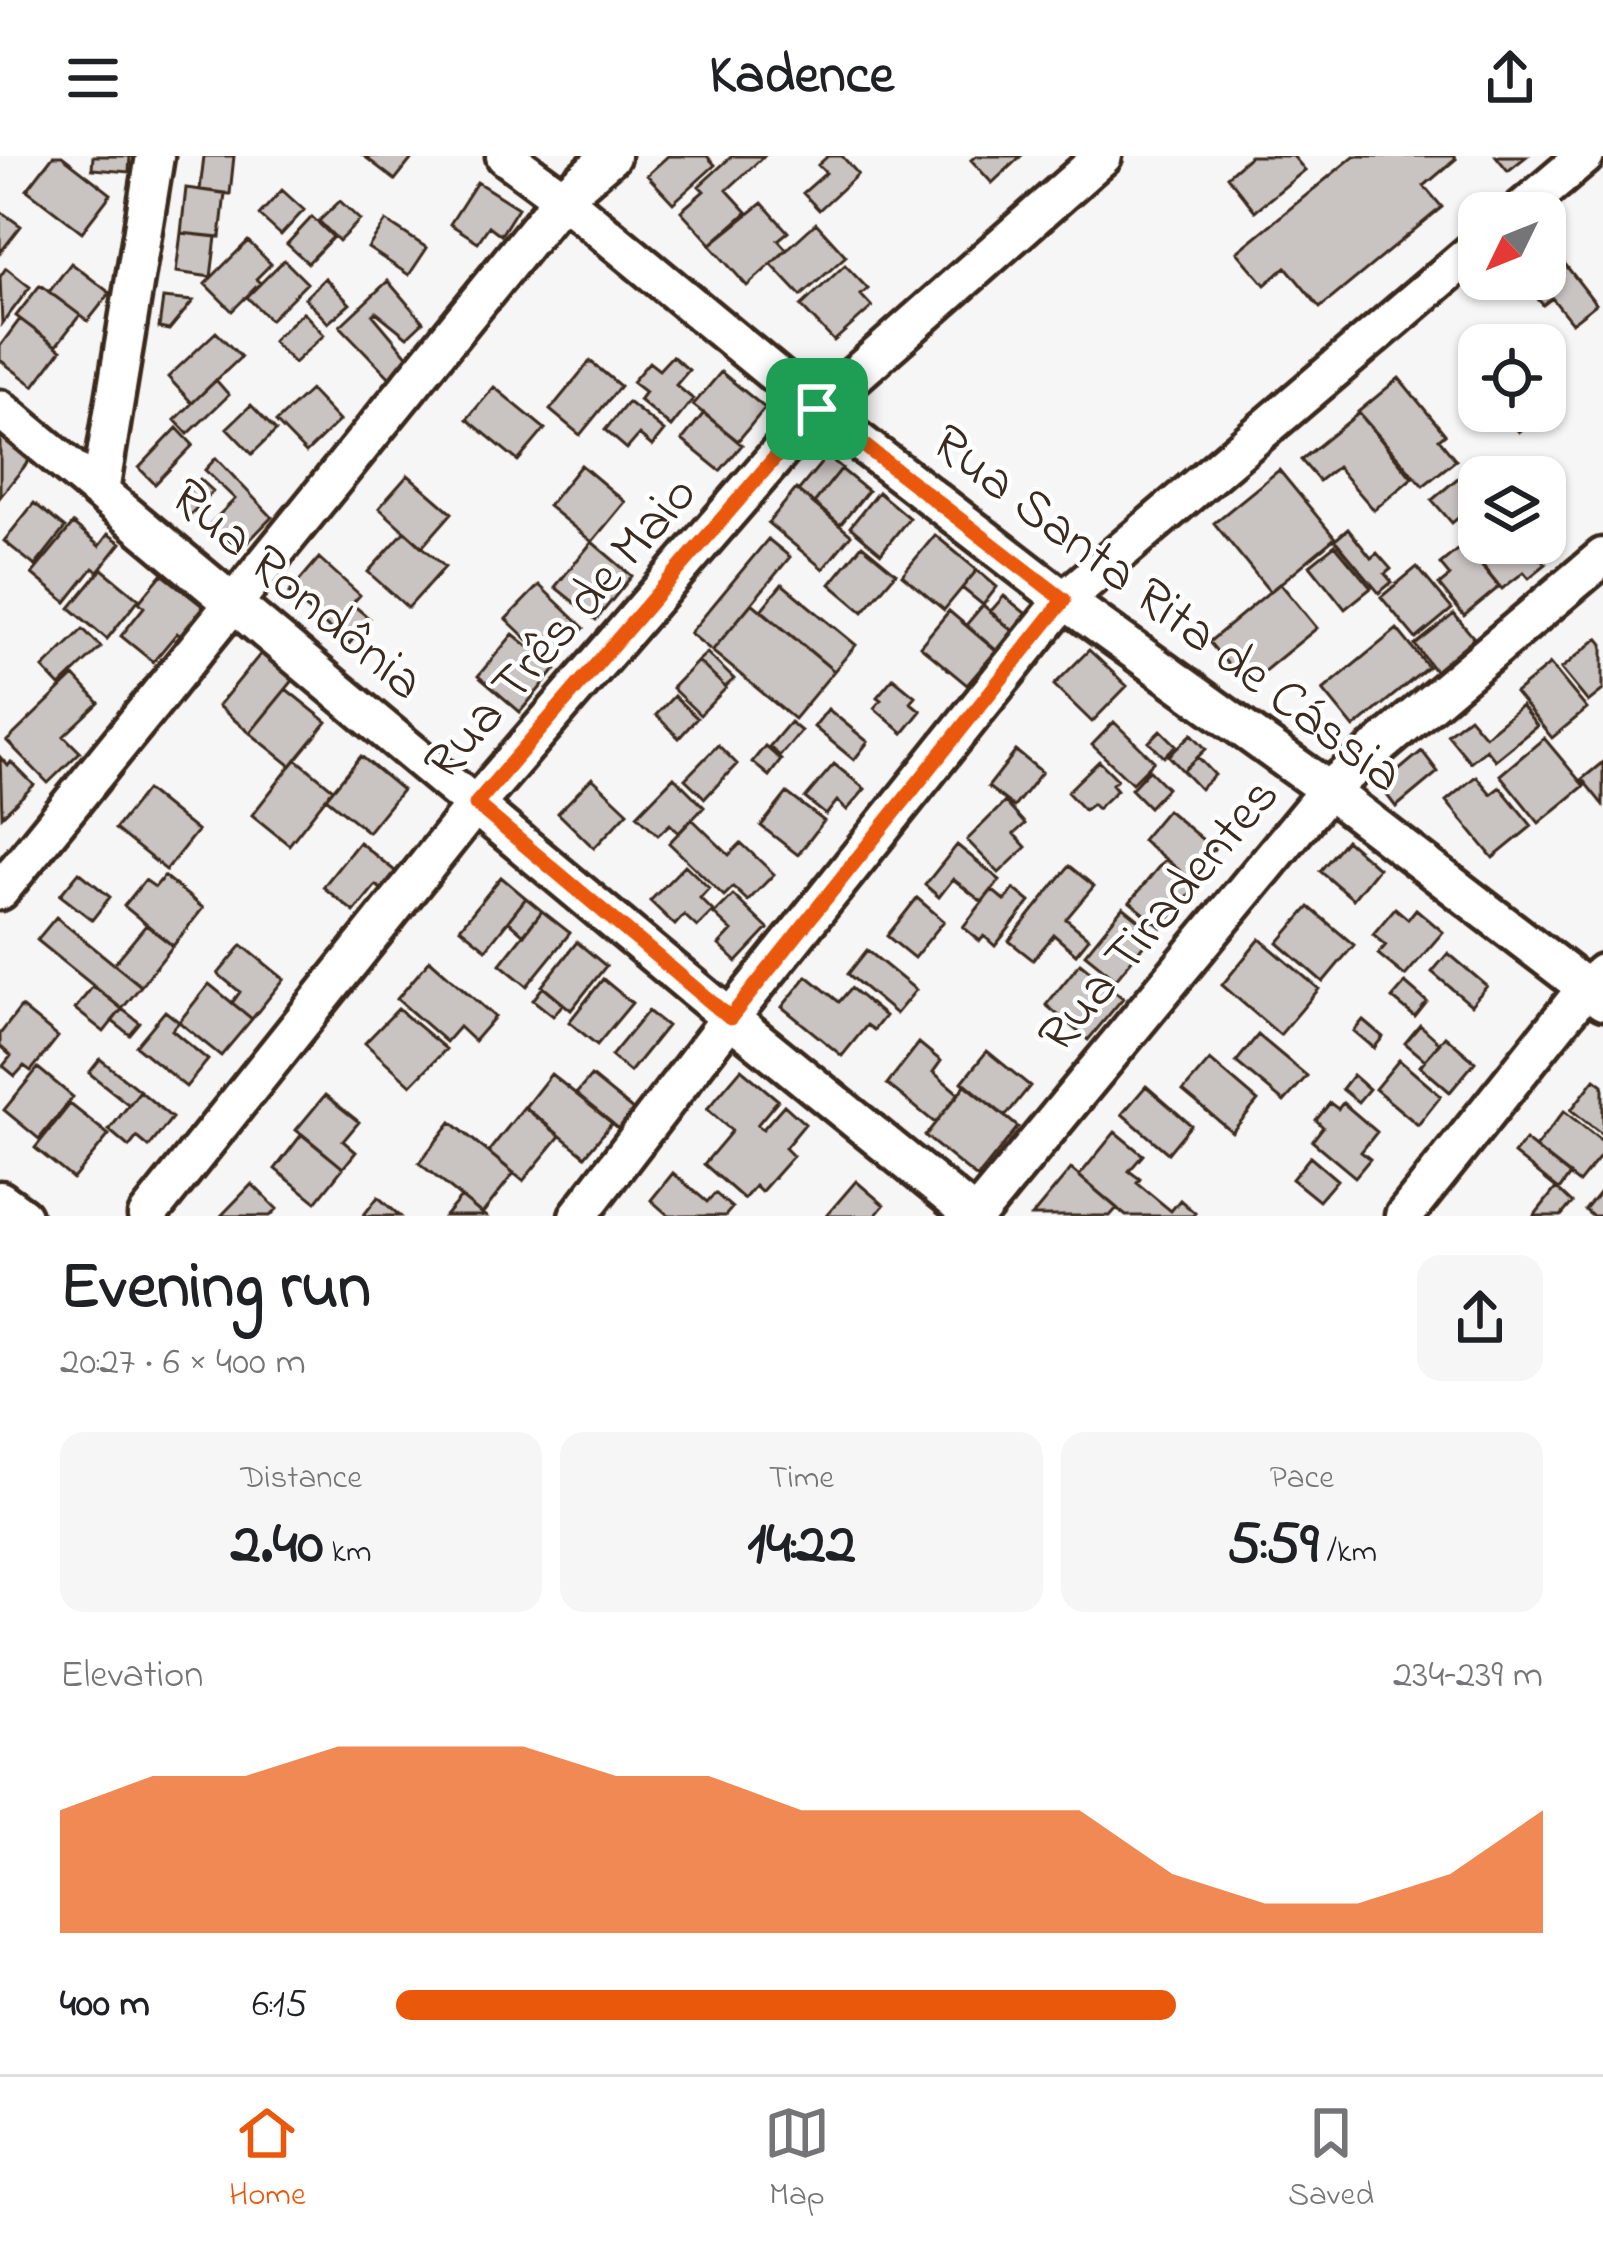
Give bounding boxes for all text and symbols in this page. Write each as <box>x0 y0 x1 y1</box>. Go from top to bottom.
text: Kadence <box>709 39 894 117</box>
icon: menu <box>60 45 126 111</box>
icon: share <box>1477 45 1543 111</box>
north arrow <box>1458 192 1566 300</box>
map controls <box>1458 192 1566 564</box>
button: locate <box>1458 324 1566 432</box>
pin <box>766 358 868 460</box>
icon: arrive <box>784 376 850 442</box>
street label: Rua Santa Rita de Cássia <box>913 407 1418 815</box>
button: layers <box>1458 456 1566 564</box>
street label: Rua Três de Maio <box>407 459 718 800</box>
street label: Rua Rondônia <box>151 462 440 722</box>
street label: Rua Tiradentes <box>1021 761 1300 1072</box>
text: Evening run <box>60 1242 371 1338</box>
button: share <box>1417 1255 1543 1381</box>
text: 20:27 · 6 × 400 m <box>60 1335 306 1392</box>
text: Distance <box>240 1455 362 1503</box>
text: Time <box>769 1455 834 1503</box>
text: Pace <box>1270 1455 1334 1503</box>
text: 2.40 <box>231 1503 323 1590</box>
text: 14:22 <box>747 1503 856 1590</box>
text: 5:59 <box>1227 1503 1318 1590</box>
text: km <box>323 1529 372 1577</box>
text: /km <box>1318 1529 1377 1577</box>
text: Elevation <box>60 1648 203 1705</box>
text: 234–239 m <box>1393 1648 1543 1705</box>
text: 400 m <box>60 1977 150 2034</box>
text: 6:15 <box>252 1977 307 2034</box>
tab: Home <box>229 2100 306 2220</box>
tab: Map <box>764 2100 830 2220</box>
tab: Saved <box>1288 2100 1374 2220</box>

